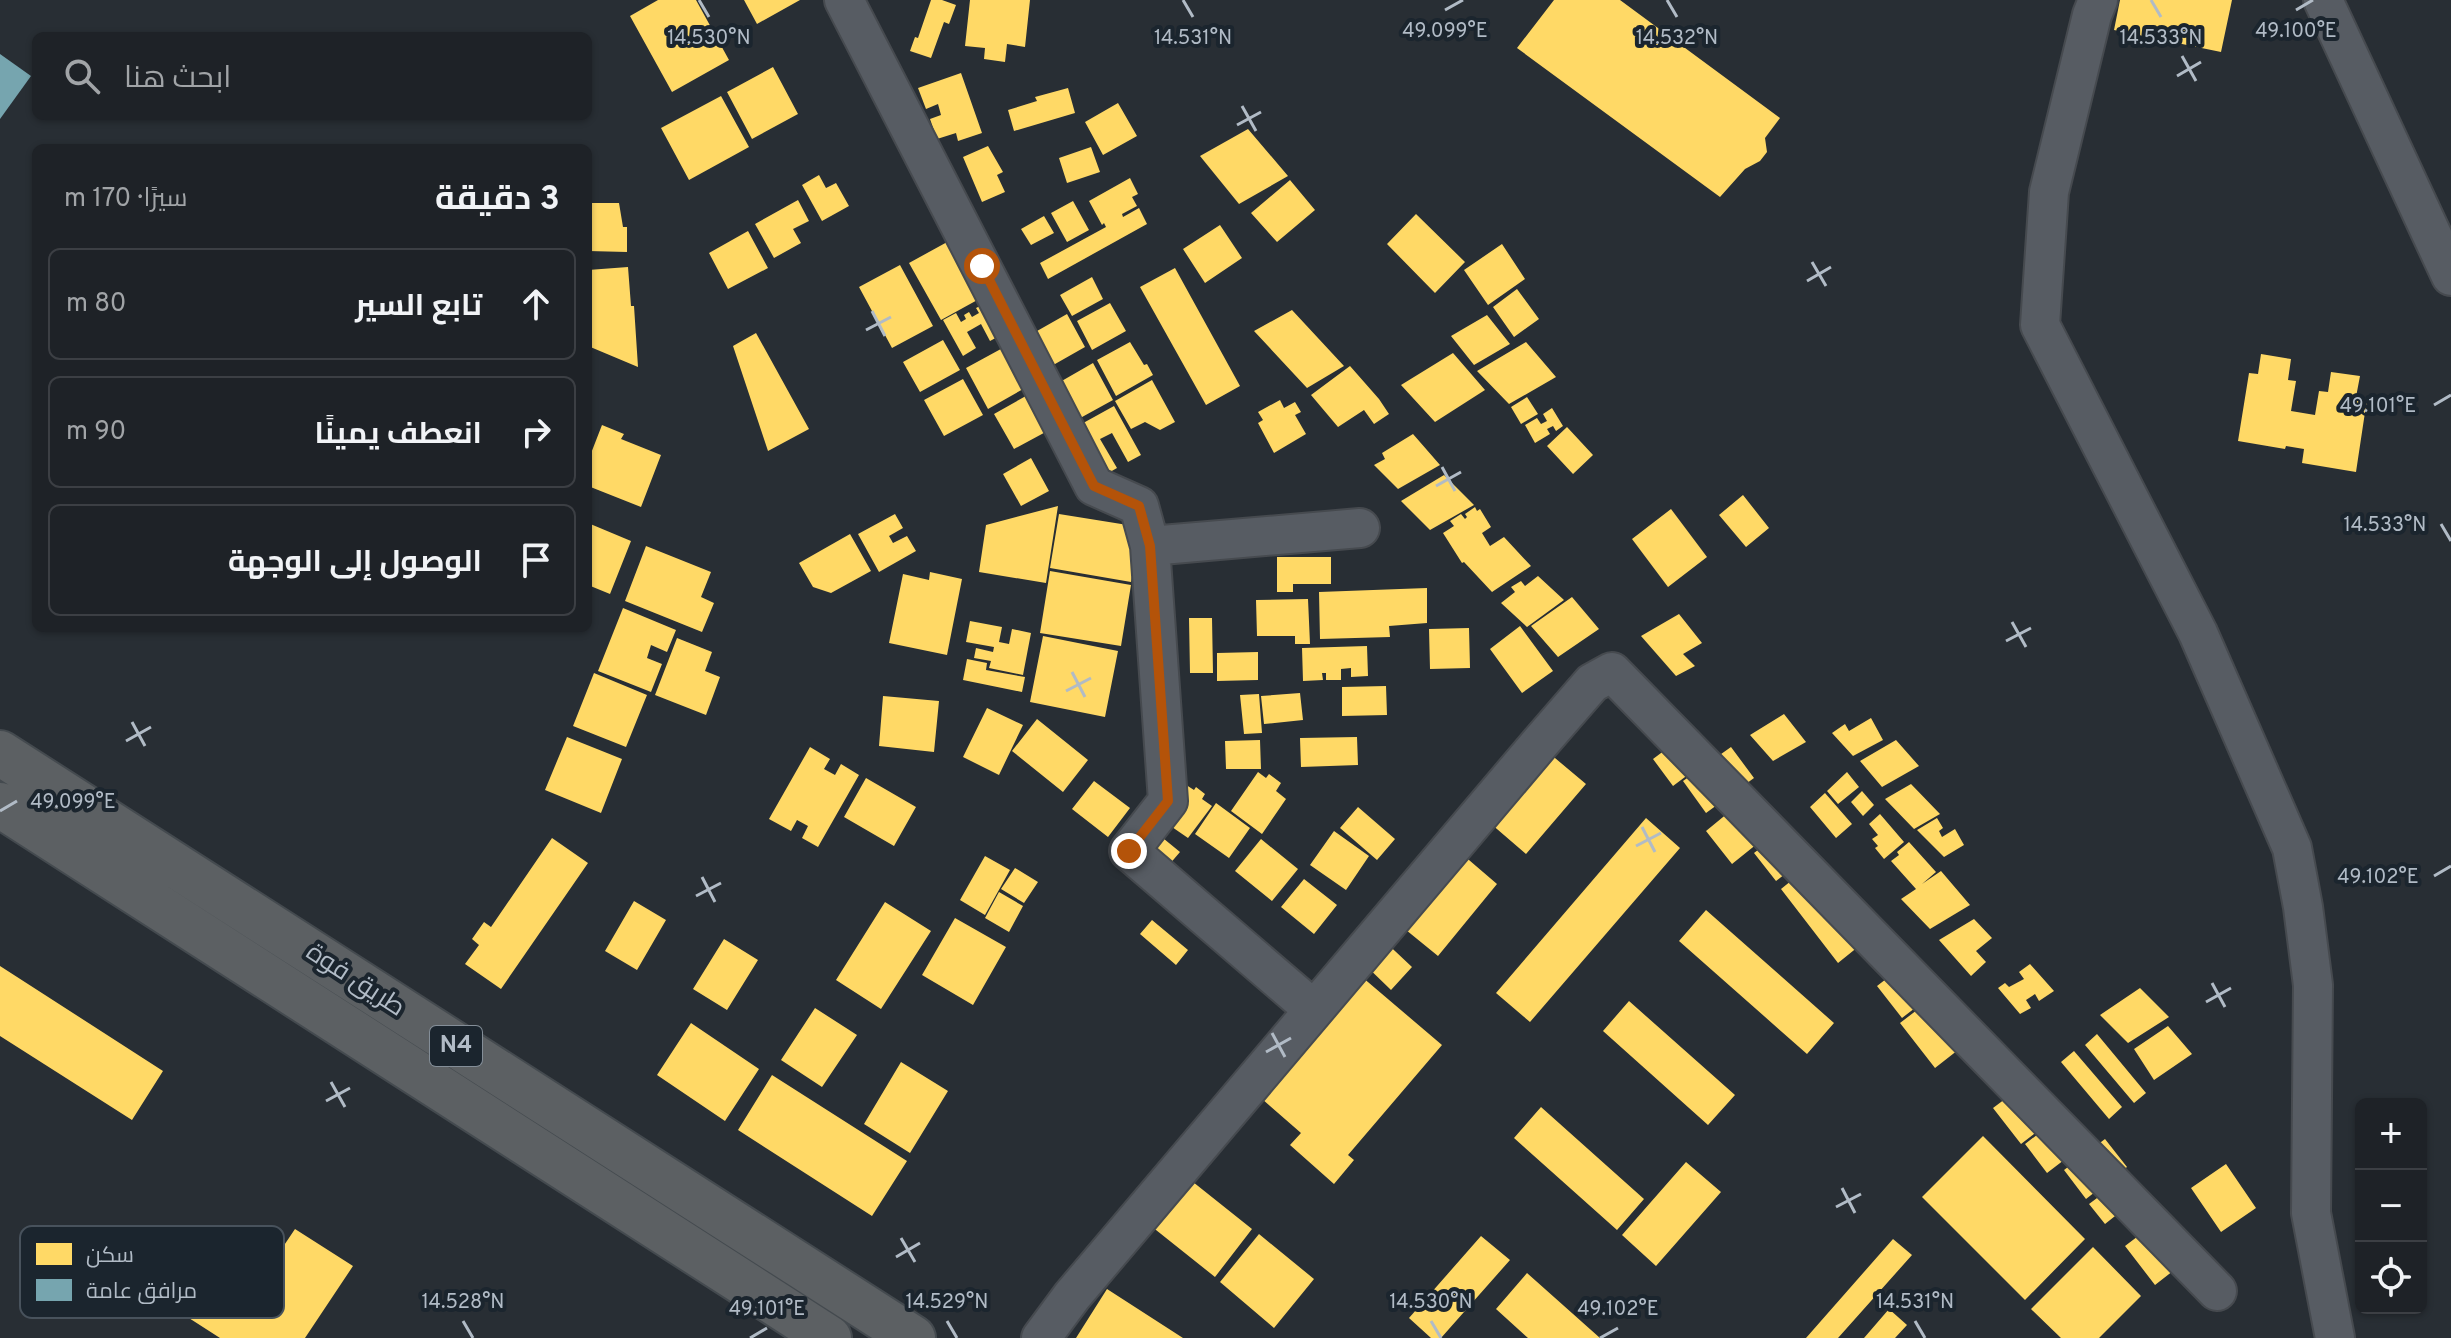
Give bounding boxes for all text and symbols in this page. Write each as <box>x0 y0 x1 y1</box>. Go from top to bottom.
text: 49.099°E <box>1402 19 1488 45</box>
text: 49.100°E <box>2255 19 2337 45</box>
text: 14.530°N <box>667 26 751 52</box>
text: 14.531°N <box>1154 26 1232 52</box>
text: 14.532°N <box>1636 26 1718 52</box>
text: 14.533°N <box>2120 26 2202 52</box>
search box <box>32 32 592 120</box>
icon: search <box>60 54 104 98</box>
text: ابحث هنا <box>124 61 231 98</box>
text: 3 دقيقة <box>435 179 560 222</box>
text: سيرًا · 170 m <box>64 183 187 216</box>
route start <box>964 248 1000 284</box>
icon: ahead <box>514 282 558 326</box>
text: 80 m <box>66 288 126 321</box>
text: تابع السير <box>355 289 482 326</box>
text: 49.101°E <box>2340 394 2416 420</box>
icon: right <box>514 410 558 454</box>
text: 90 m <box>66 416 126 449</box>
text: انعطف يمينًا <box>315 417 482 454</box>
text: 14.533°N <box>2344 513 2426 539</box>
icon: arrive <box>514 538 558 582</box>
text: الوصول إلى الوجهة <box>228 545 482 582</box>
text: 49.099°E <box>30 790 116 816</box>
route end <box>1111 833 1147 869</box>
text: 49.102°E <box>2337 865 2419 891</box>
street label: طريق فوة <box>299 937 411 1025</box>
road number: N4 <box>430 1026 482 1066</box>
map controls <box>2355 1098 2427 1314</box>
button: + <box>2355 1098 2427 1170</box>
button: − <box>2355 1170 2427 1242</box>
legend <box>20 1226 284 1318</box>
button: locate <box>2355 1242 2427 1314</box>
text: سكن <box>86 1243 134 1270</box>
text: مرافق عامة <box>86 1279 197 1306</box>
text: 14.528°N <box>421 1290 505 1316</box>
text: 14.529°N <box>906 1290 988 1316</box>
text: 14.530°N <box>1389 1290 1473 1316</box>
text: 14.531°N <box>1876 1290 1954 1316</box>
text: 49.101°E <box>729 1297 805 1323</box>
text: 49.102°E <box>1577 1297 1659 1323</box>

